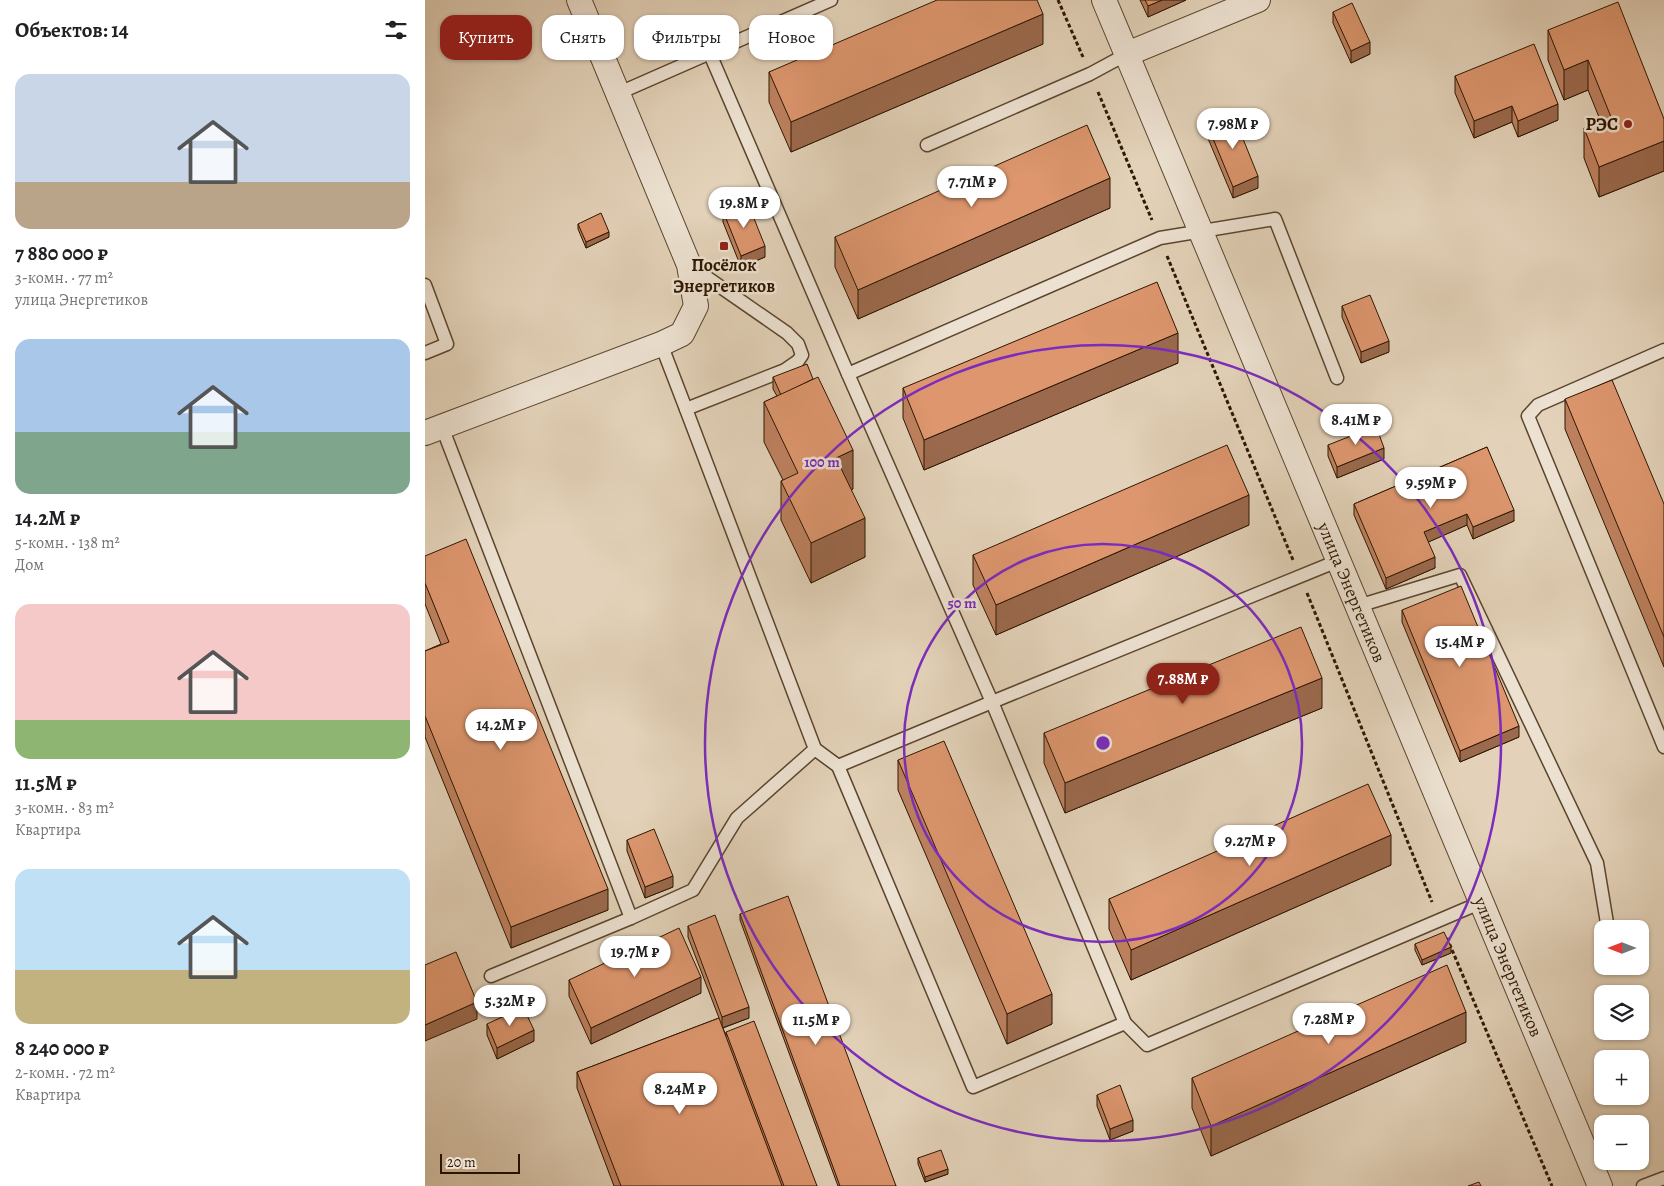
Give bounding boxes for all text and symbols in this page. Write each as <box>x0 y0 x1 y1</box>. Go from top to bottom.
chip: Купить <box>440 15 532 60</box>
chip: Снять <box>542 15 624 60</box>
chip: Фильтры <box>634 15 739 60</box>
chip: Новое <box>749 15 833 60</box>
text: Объектов: 14 <box>15 16 129 44</box>
icon: filters <box>382 16 410 44</box>
icon: home <box>168 107 258 197</box>
pin: 7.98M ₽ <box>1187 108 1279 150</box>
place label: РЭС <box>1585 112 1618 136</box>
text: 7.98M ₽ <box>1208 113 1258 135</box>
marker: РЭС <box>1622 118 1634 130</box>
pin: 7.71M ₽ <box>926 166 1018 208</box>
text: 7.71M ₽ <box>948 171 996 193</box>
pin: 19.8M ₽ <box>698 186 790 229</box>
text: 19.8M ₽ <box>719 192 769 214</box>
text: 7 880 000 ₽ <box>15 239 108 267</box>
marker: Посёлок Энергетиков <box>718 240 730 252</box>
place label: Посёлок Энергетиков <box>673 253 775 298</box>
text: 3-комн. · 77 m² <box>15 267 113 289</box>
text: улица Энергетиков <box>15 289 148 311</box>
icon: home <box>168 372 258 462</box>
pin: 8.41M ₽ <box>1310 404 1402 446</box>
text: 8.41M ₽ <box>1331 409 1381 431</box>
text: 100 m <box>804 452 840 472</box>
pin: 9.59M ₽ <box>1385 466 1477 509</box>
text: 9.59M ₽ <box>1406 472 1456 494</box>
text: 14.2M ₽ <box>15 504 80 532</box>
street label: улица Энергетиков <box>1311 518 1392 666</box>
text: 5-комн. · 138 m² <box>15 532 120 554</box>
text: Дом <box>15 554 44 576</box>
text: 50 m <box>947 593 977 613</box>
pin: 15.4M ₽ <box>1414 626 1506 668</box>
text: 15.4M ₽ <box>1436 631 1484 653</box>
icon: home <box>168 637 258 727</box>
pin: 7.88M ₽ <box>1137 662 1229 705</box>
text: 7.88M ₽ <box>1158 668 1208 690</box>
pin: 14.2M ₽ <box>455 708 547 751</box>
text: 14.2M ₽ <box>476 714 526 736</box>
centre of rings <box>1094 734 1112 752</box>
text: 11.5M ₽ <box>15 769 77 797</box>
text: 3-комн. · 83 m² <box>15 797 114 819</box>
text: Квартира <box>15 819 81 841</box>
pin: 9.27M ₽ <box>1204 824 1296 867</box>
text: 9.27M ₽ <box>1225 830 1275 852</box>
street label: улица Энергетиков <box>1468 892 1548 1041</box>
icon: home <box>168 902 258 992</box>
north arrow <box>1594 920 1649 975</box>
map controls <box>1594 920 1649 1170</box>
pin: 19.7M ₽ <box>589 936 681 978</box>
text: 19.7M ₽ <box>611 941 659 963</box>
pin: 5.32M ₽ <box>464 984 556 1027</box>
button: layers <box>1594 985 1649 1040</box>
text: 5.32M ₽ <box>485 990 535 1012</box>
pin: 7.28M ₽ <box>1283 1002 1375 1045</box>
pin: 11.5M ₽ <box>770 1004 862 1046</box>
text: 7.28M ₽ <box>1303 1008 1355 1030</box>
text: 11.5M ₽ <box>792 1009 840 1031</box>
text: 8 240 000 ₽ <box>15 1034 109 1062</box>
button: + <box>1594 1050 1649 1105</box>
text: 2-комн. · 72 m² <box>15 1062 115 1084</box>
pin: 8.24M ₽ <box>634 1072 726 1115</box>
text: 8.24M ₽ <box>654 1078 706 1100</box>
text: Квартира <box>15 1084 81 1106</box>
button: − <box>1594 1115 1649 1170</box>
scale bar <box>440 1151 520 1174</box>
text: 20 m <box>447 1153 476 1172</box>

